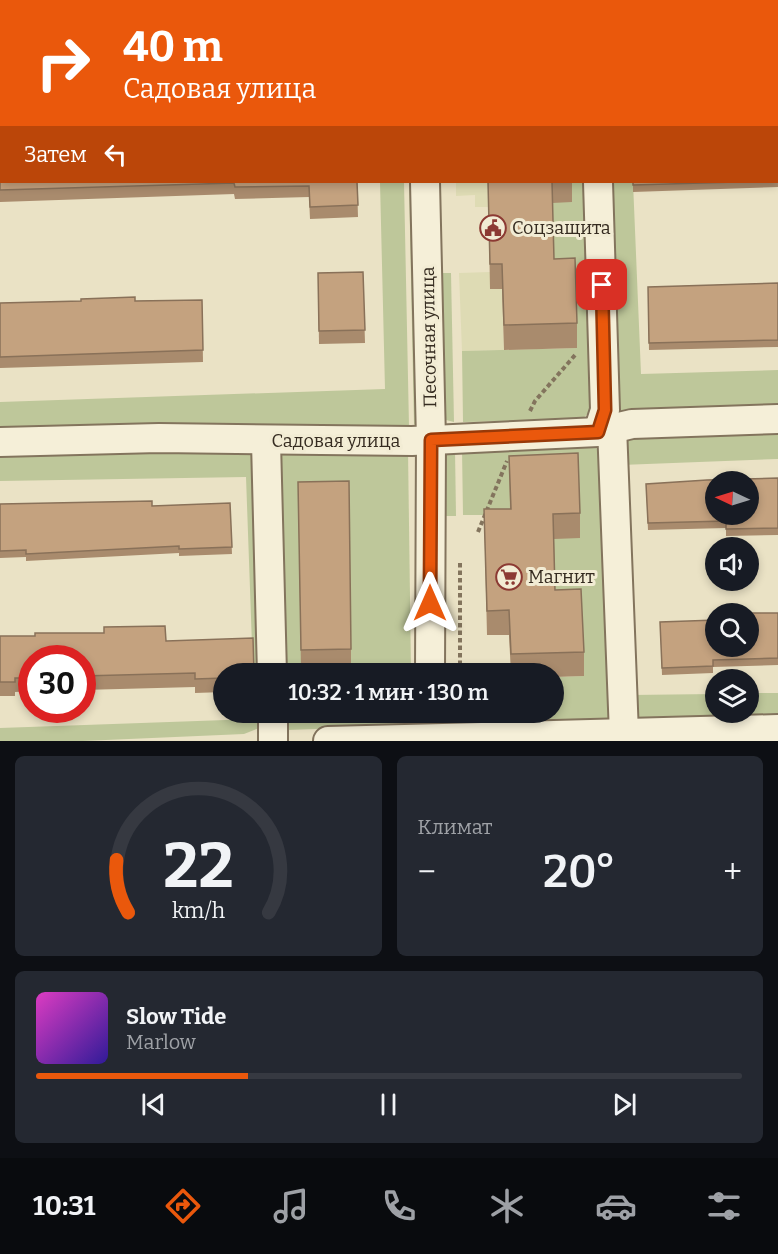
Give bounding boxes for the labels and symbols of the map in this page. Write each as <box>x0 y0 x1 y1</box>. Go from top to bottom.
public building icon: Соцзащита <box>478 213 508 243</box>
place label: Соцзащита <box>512 217 611 239</box>
pin <box>576 259 627 310</box>
street label: Песочная улица <box>417 266 441 408</box>
street label: Садовая улица <box>272 430 401 452</box>
north arrow <box>705 471 759 525</box>
supermarket icon: Магнит <box>494 562 524 592</box>
place label: Магнит <box>528 566 595 588</box>
position arrow <box>398 571 462 635</box>
speed limit sign: 30 <box>18 645 96 723</box>

